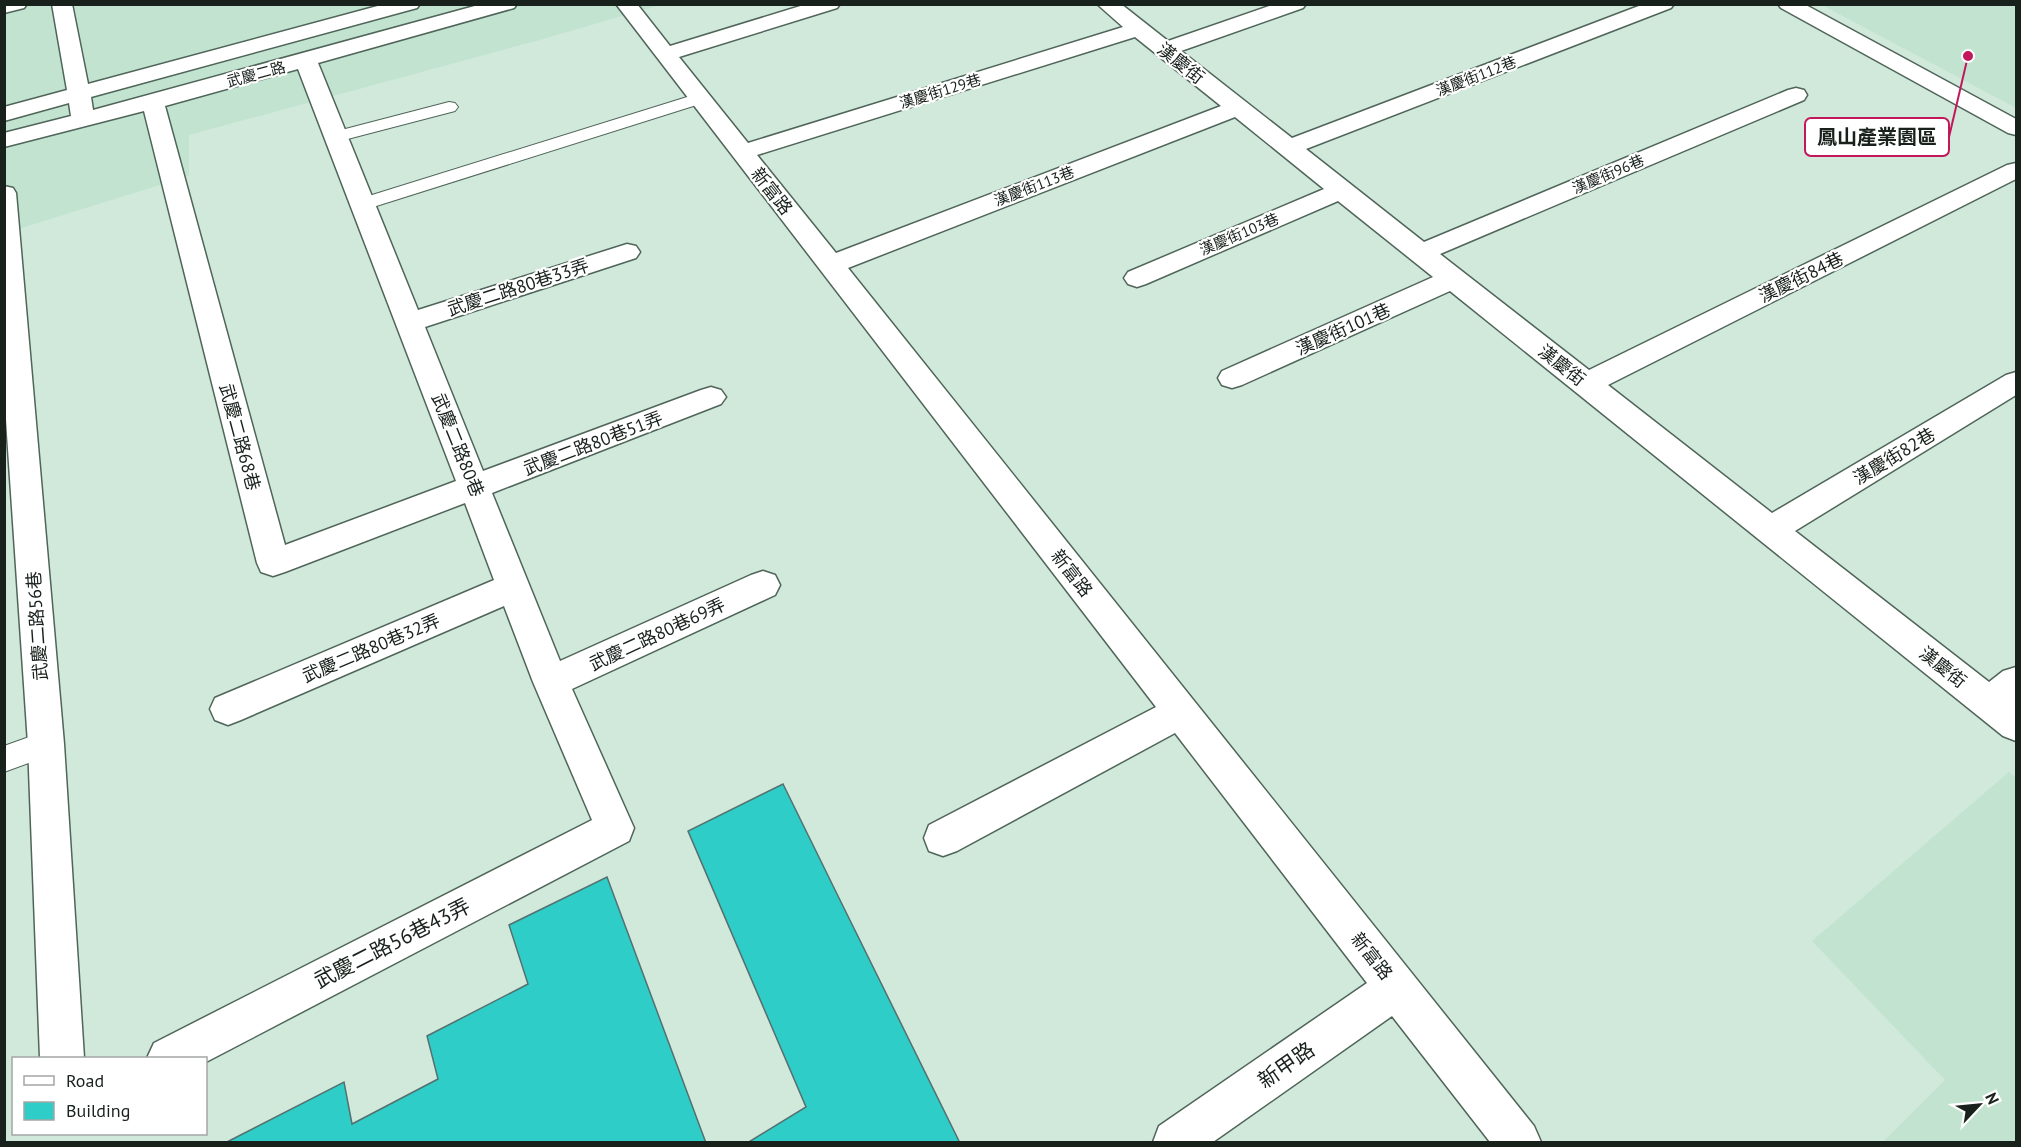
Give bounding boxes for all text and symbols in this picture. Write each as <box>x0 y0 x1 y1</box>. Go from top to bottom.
street label: 漢慶街 <box>1153 37 1209 89</box>
street label: 漢慶街112巷 <box>1433 52 1519 100</box>
street label: 武慶二路 <box>225 57 287 91</box>
street label: 漢慶街129巷 <box>897 70 983 112</box>
callout: 鳳山產業園區 <box>1805 118 1949 156</box>
text: 鳳山產業園區 <box>1817 124 1937 150</box>
street label: 漢慶街96巷 <box>1569 150 1647 198</box>
street label: 漢慶街113巷 <box>991 162 1077 210</box>
street label: 新富路 <box>746 163 798 219</box>
street label: 漢慶街103巷 <box>1196 209 1282 259</box>
street label: 漢慶街84巷 <box>1755 247 1847 307</box>
street label: 武慶二路80巷33弄 <box>444 253 592 321</box>
street label: 漢慶街101巷 <box>1292 298 1394 360</box>
street label: 漢慶街 <box>1534 339 1590 391</box>
street label: 武慶二路68巷 <box>215 381 265 493</box>
street label: 武慶二路80巷 <box>427 390 489 500</box>
street label: 武慶二路80巷51弄 <box>520 406 666 480</box>
street label: 漢慶街82巷 <box>1849 423 1939 489</box>
street label: 新富路 <box>1046 545 1098 601</box>
street label: 武慶二路56巷 <box>22 571 52 681</box>
street label: 武慶二路80巷69弄 <box>585 592 729 676</box>
street label: 武慶二路80巷32弄 <box>299 609 443 687</box>
street label: 漢慶街 <box>1915 641 1971 693</box>
street label: 武慶二路56巷43弄 <box>309 892 475 994</box>
street label: 新富路 <box>1346 928 1398 984</box>
street label: 新甲路 <box>1252 1036 1320 1094</box>
legend <box>12 1057 207 1135</box>
text: Road <box>66 1069 104 1092</box>
north arrow <box>1949 1075 2009 1135</box>
text: N <box>1981 1089 2004 1108</box>
text: Building <box>66 1099 130 1122</box>

